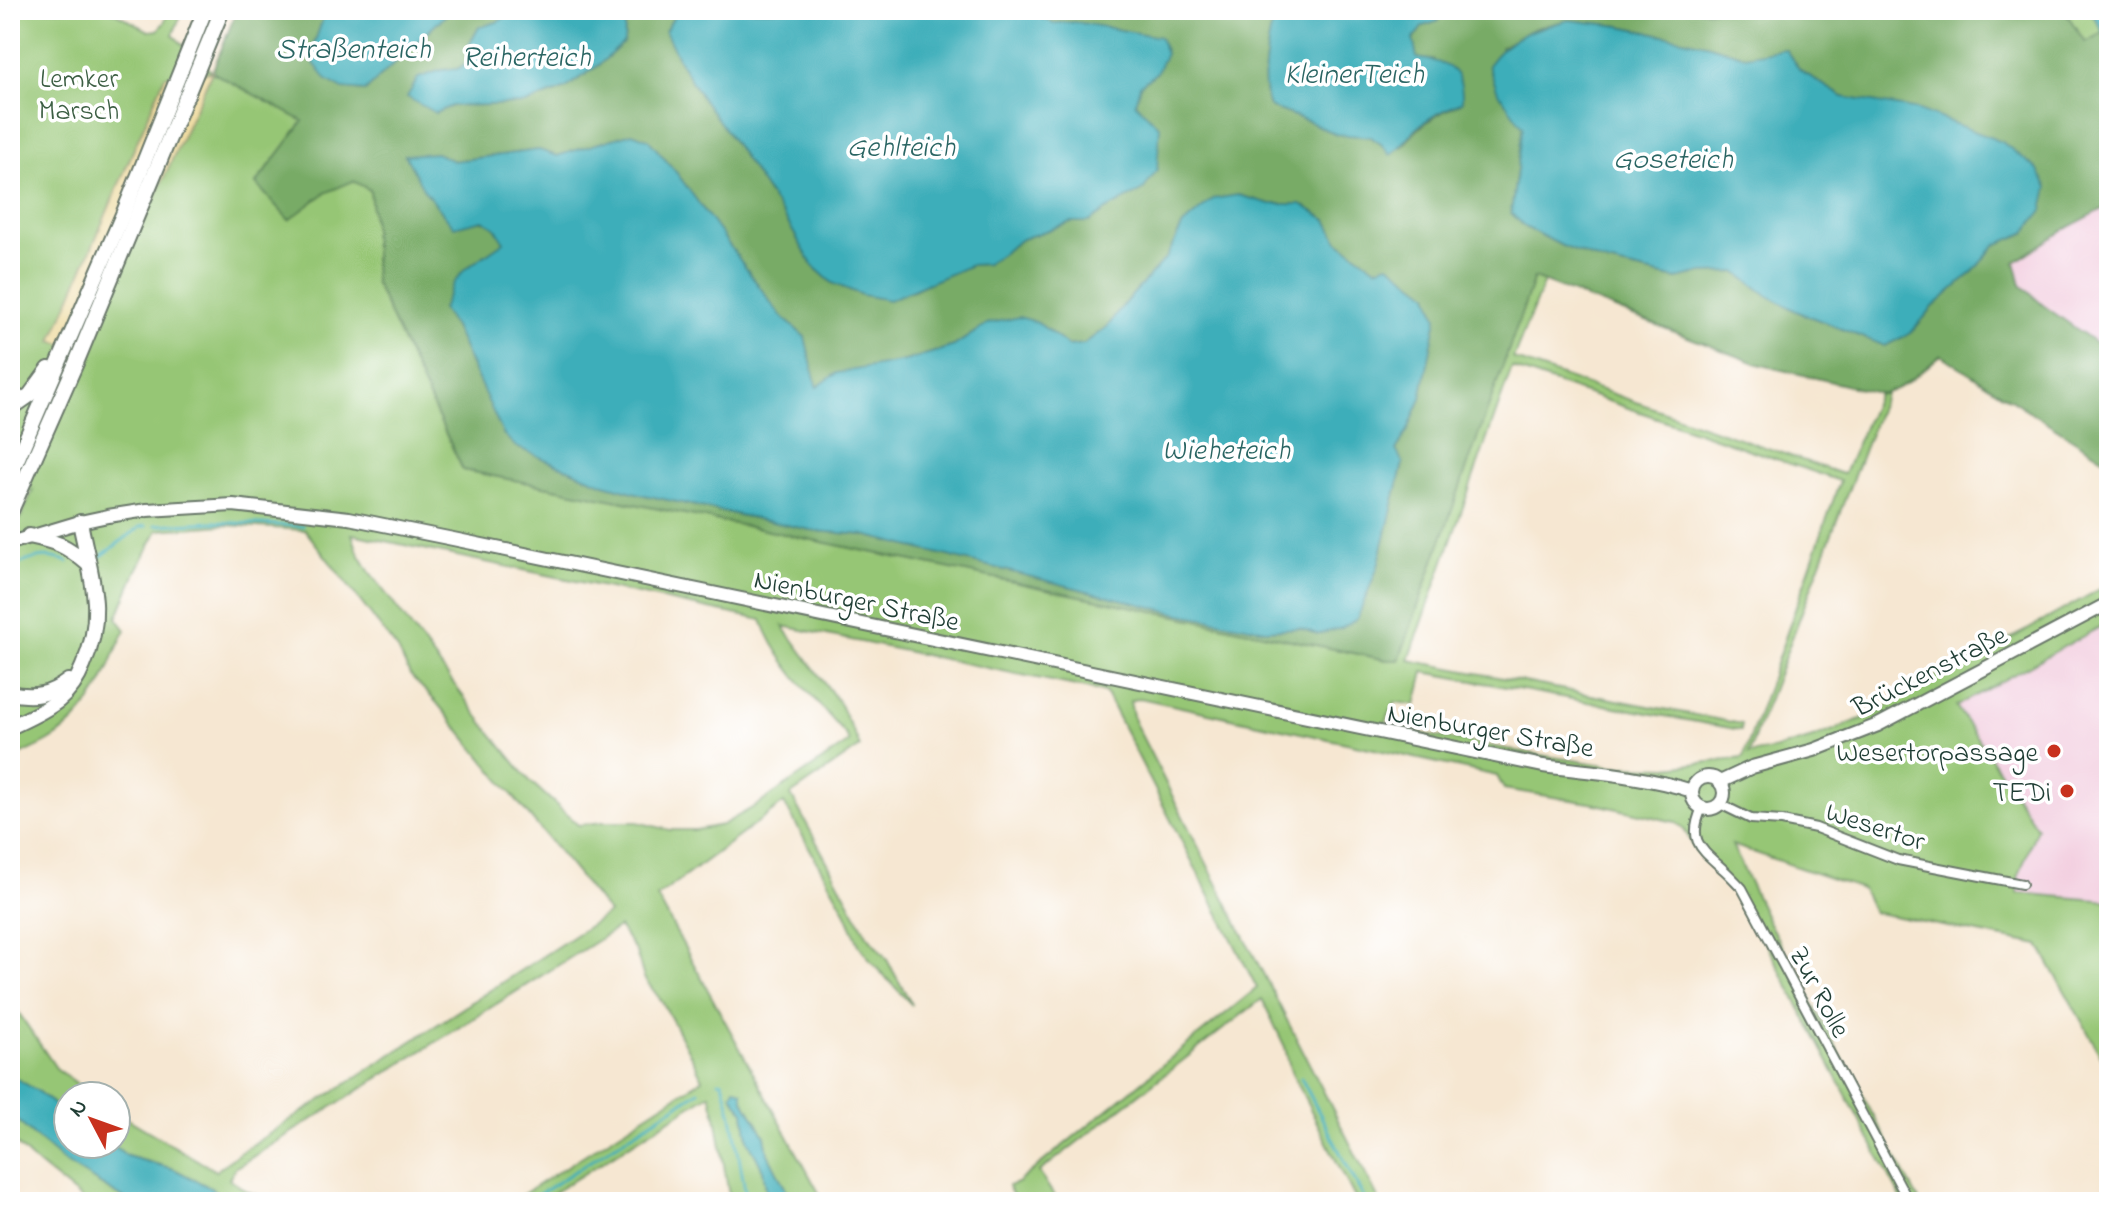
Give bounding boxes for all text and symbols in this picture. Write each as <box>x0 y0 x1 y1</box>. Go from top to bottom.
water label: Straßenteich <box>275 29 431 73</box>
water label: Reiherteich <box>462 37 591 81</box>
water label: KleinerTeich <box>1284 54 1425 98</box>
park label: Lemker Marsch <box>39 60 119 133</box>
water label: Gehlteich <box>847 127 956 171</box>
water label: Goseteich <box>1613 139 1734 183</box>
water label: Wieheteich <box>1162 430 1291 474</box>
street label: Nienburger Straße <box>750 561 963 644</box>
street label: Brückenstraße <box>1845 616 2016 730</box>
street label: Nienburger Straße <box>1384 694 1597 771</box>
place label: Wesertorpassage <box>1837 734 2038 775</box>
marker: Wesertorpassage <box>2045 742 2063 760</box>
place label: TEDi <box>1992 774 2051 815</box>
marker: TEDi <box>2058 782 2076 800</box>
street label: Wesertor <box>1820 793 1930 864</box>
street label: Zur Rolle <box>1777 939 1859 1046</box>
north arrow <box>52 1080 132 1160</box>
text: N <box>62 1093 96 1125</box>

